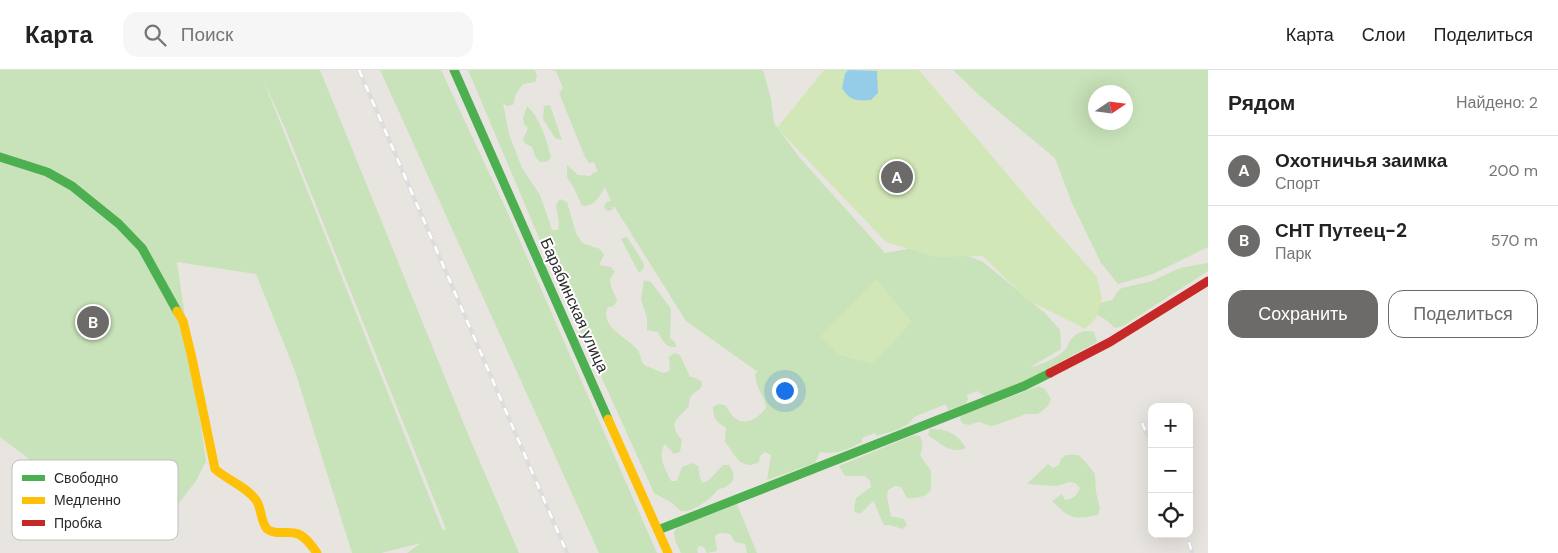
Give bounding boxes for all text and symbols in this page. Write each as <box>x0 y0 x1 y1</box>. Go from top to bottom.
search box <box>123 12 473 57</box>
text: Карта <box>25 19 93 50</box>
icon: search <box>141 21 169 49</box>
text: Поиск <box>181 22 233 47</box>
text: Карта <box>1286 23 1334 47</box>
text: Слои <box>1362 23 1406 47</box>
text: Поделиться <box>1434 23 1533 47</box>
north arrow <box>1088 85 1133 130</box>
text: Рядом <box>1228 89 1295 117</box>
text: Найдено: 2 <box>1456 92 1538 113</box>
text: Охотничья заимка <box>1275 148 1447 173</box>
pin: A <box>881 158 913 196</box>
text: A <box>1238 160 1250 181</box>
text: 200 m <box>1489 160 1538 181</box>
text: Спорт <box>1275 173 1320 194</box>
text: СНТ Путеец-2 <box>1275 218 1407 243</box>
text: B <box>1239 230 1249 251</box>
text: 570 m <box>1491 230 1538 251</box>
street label: Барабинская улица <box>535 235 614 376</box>
text: Парк <box>1275 243 1311 264</box>
button: Сохранить <box>1228 290 1378 338</box>
button: Поделиться <box>1388 290 1538 338</box>
pin: B <box>77 303 109 341</box>
your location <box>772 378 798 404</box>
map controls <box>1148 403 1193 538</box>
button: + <box>1148 403 1193 448</box>
button: − <box>1148 448 1193 493</box>
legend <box>12 460 178 540</box>
text: Свободно <box>54 469 119 487</box>
text: Медленно <box>54 491 121 509</box>
button: locate <box>1148 493 1193 538</box>
text: Пробка <box>54 514 102 532</box>

